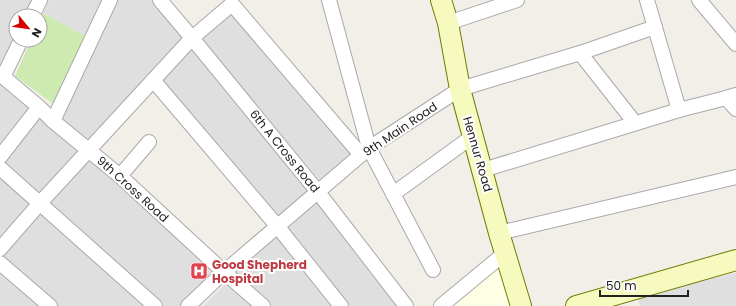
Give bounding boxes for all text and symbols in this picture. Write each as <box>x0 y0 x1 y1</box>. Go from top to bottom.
north arrow <box>8 8 48 48</box>
text: N <box>28 25 46 40</box>
street label: 9th Main Road <box>359 98 441 160</box>
street label: 6th A Cross Road <box>246 106 324 196</box>
street label: Hennur Road <box>459 114 497 194</box>
street label: 9th Cross Road <box>93 152 173 226</box>
place label: Good Shepherd Hospital <box>212 256 307 287</box>
hospital icon: Good Shepherd Hospital <box>189 261 209 281</box>
scale bar <box>600 272 688 298</box>
text: 50 m <box>606 277 637 294</box>

